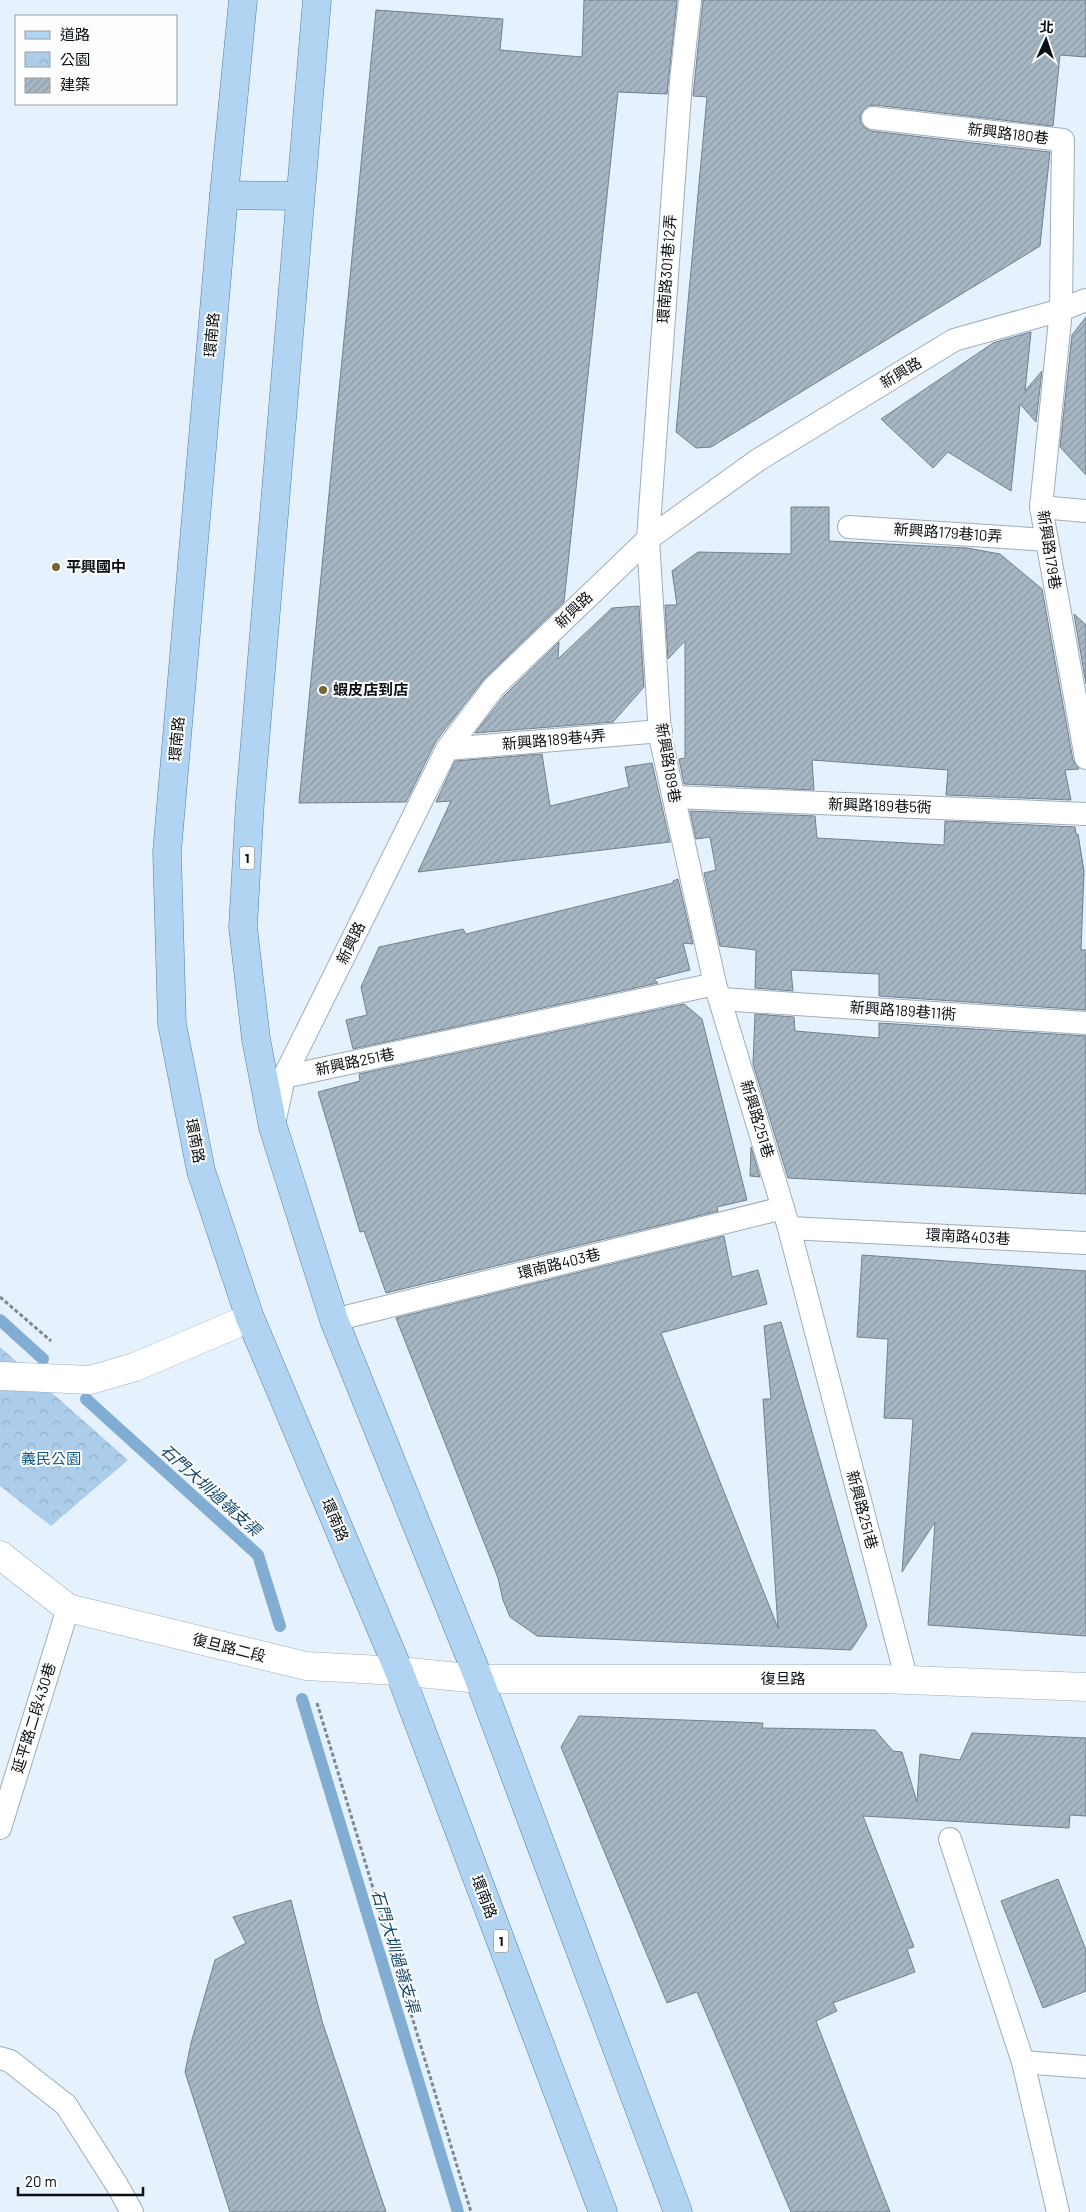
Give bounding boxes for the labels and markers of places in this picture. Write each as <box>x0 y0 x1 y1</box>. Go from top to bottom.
place label: 平興國中 <box>66 557 126 575</box>
marker: 平興國中 <box>50 561 62 573</box>
place label: 蝦皮店到店 <box>333 680 408 698</box>
marker: 蝦皮店到店 <box>317 684 329 696</box>

